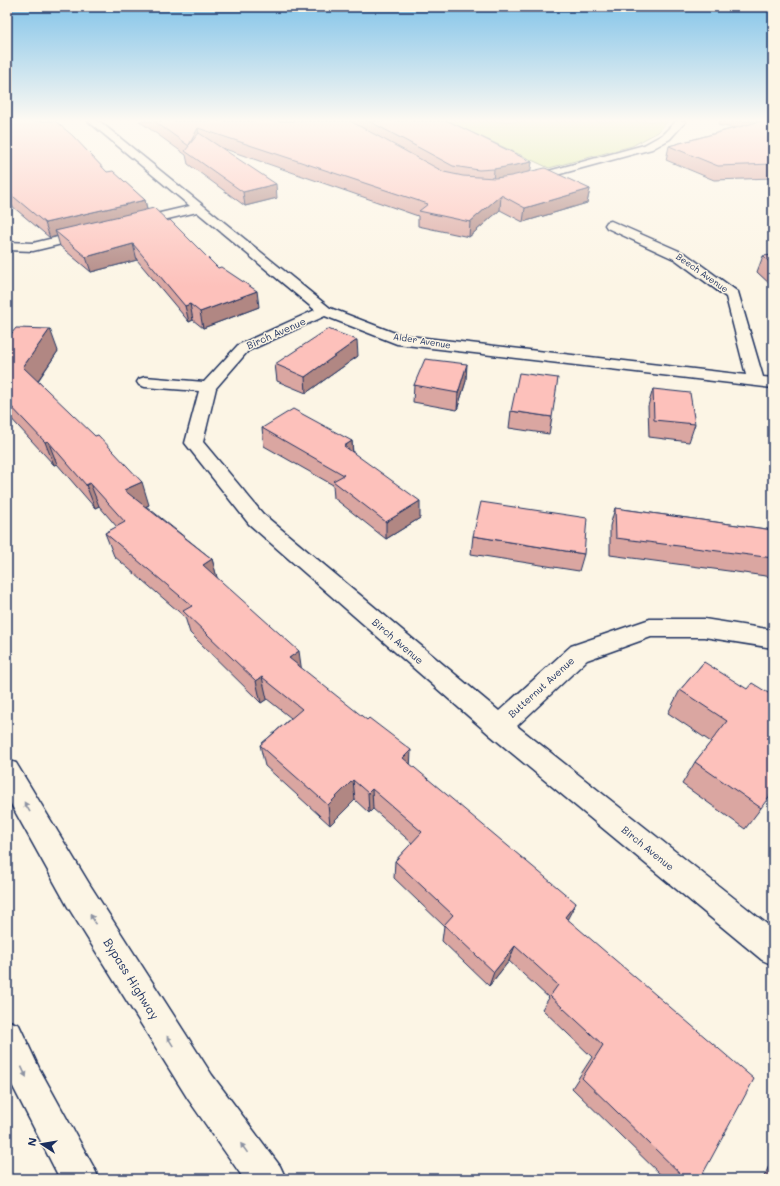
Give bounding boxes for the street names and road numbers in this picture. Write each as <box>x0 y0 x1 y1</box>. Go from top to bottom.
street label: Beech Avenue <box>674 251 730 295</box>
street label: Birch Avenue <box>244 314 308 352</box>
street label: Alder Avenue <box>392 331 452 350</box>
street label: Birch Avenue <box>369 615 427 667</box>
street label: Butternut Avenue <box>505 653 577 721</box>
street label: Birch Avenue <box>619 823 677 873</box>
street label: Bypass Highway <box>100 935 163 1022</box>

